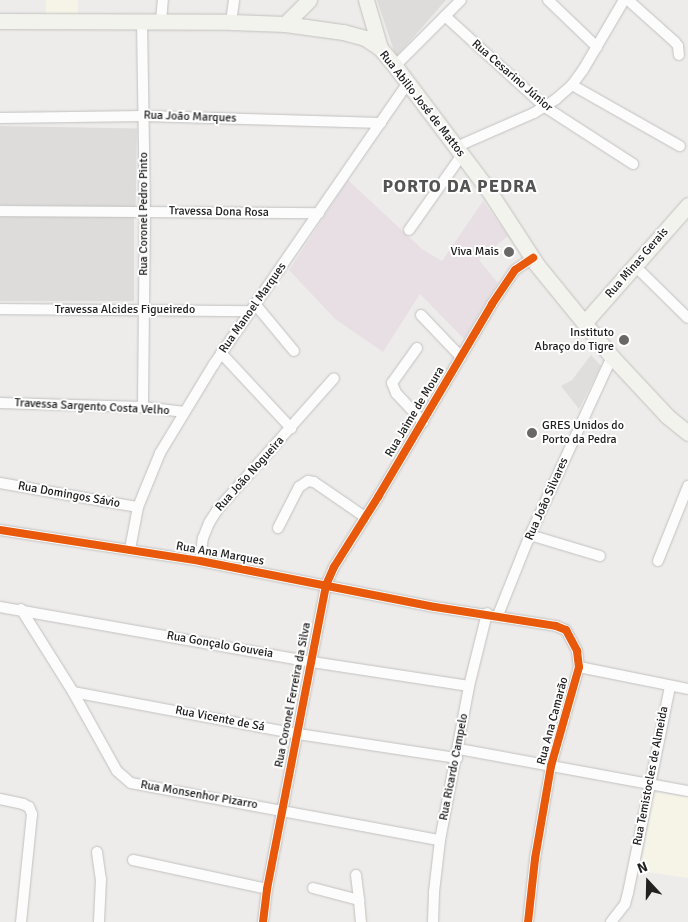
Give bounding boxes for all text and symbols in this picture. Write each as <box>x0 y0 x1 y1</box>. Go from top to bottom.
street label: Rua Cesarino Júnior <box>469 37 555 115</box>
street label: Rua Abilio José de Mattos <box>376 48 468 160</box>
street label: Rua João Marques <box>143 108 237 126</box>
street label: Rua Coronel Pedro Pinto <box>137 152 151 276</box>
district label: PORTO DA PEDRA <box>381 175 539 197</box>
street label: Travessa Dona Rosa <box>169 204 269 220</box>
street label: Rua Minas Gerais <box>603 225 671 301</box>
place label: Viva Mais <box>451 245 499 259</box>
marker: Viva Mais <box>503 246 515 258</box>
street label: Rua Manoel Marques <box>216 260 290 356</box>
street label: Travessa Alcides Figueiredo <box>55 303 195 317</box>
place label: Instituto Abraço do Tigre <box>535 326 614 354</box>
marker: Instituto Abraço do Tigre <box>618 334 630 346</box>
street label: Rua Jaime de Moura <box>382 364 448 460</box>
street label: Travessa Sargento Costa Velho <box>14 396 170 418</box>
place label: GRES Unidos do Porto da Pedra <box>542 419 624 447</box>
marker: GRES Unidos do Porto da Pedra <box>526 427 538 439</box>
street label: Rua João Nogueira <box>213 434 287 514</box>
street label: Rua João Silvares <box>522 455 572 543</box>
street label: Rua Domingos Sávio <box>17 479 121 511</box>
street label: Rua Ana Marques <box>175 539 265 569</box>
street label: Rua Coronel Ferreira da Silva <box>272 621 314 769</box>
street label: Rua Gonçalo Gouveia <box>166 629 274 661</box>
street label: Rua Ana Camarão <box>534 676 572 766</box>
street label: Rua Vicente de Sá <box>174 703 266 735</box>
street label: Rua Temistocles de Almeida <box>630 705 672 847</box>
street label: Rua Ricardo Campelo <box>437 712 471 822</box>
street label: Rua Monsenhor Pizarro <box>139 778 259 812</box>
north arrow <box>623 857 673 907</box>
text: N <box>635 858 650 877</box>

